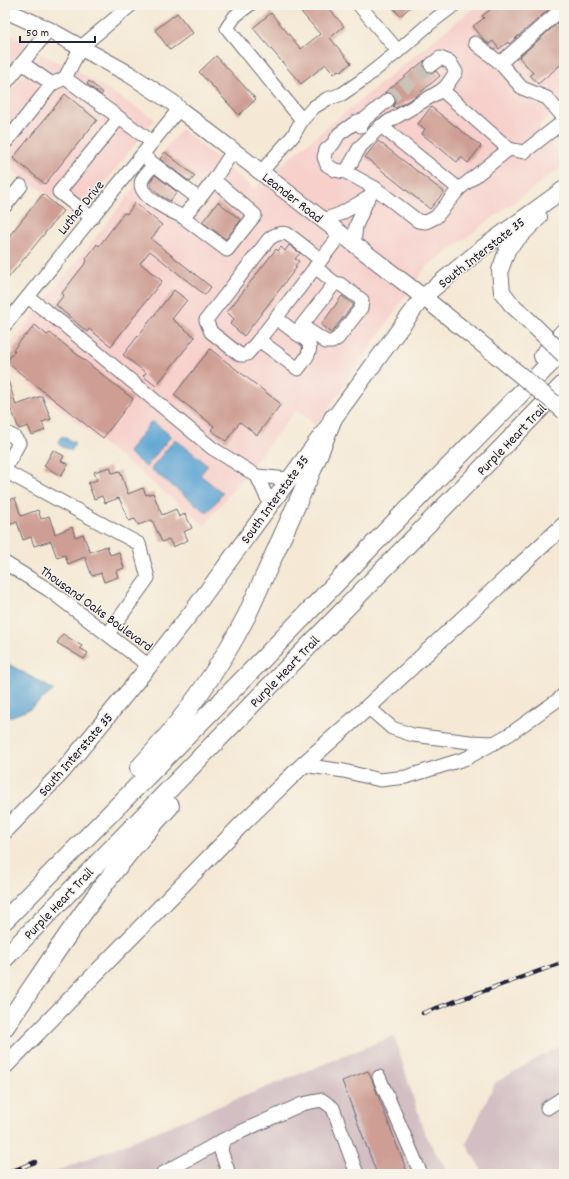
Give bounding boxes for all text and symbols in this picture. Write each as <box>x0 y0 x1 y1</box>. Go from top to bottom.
scale bar <box>20 18 95 44</box>
text: 50 m <box>26 25 49 42</box>
street label: Leander Road <box>257 168 326 229</box>
street label: Luther Drive <box>53 177 110 240</box>
street label: South Interstate 35 <box>435 213 530 294</box>
street label: Purple Heart Trail <box>473 399 553 481</box>
street label: South Interstate 35 <box>237 452 315 549</box>
street label: Thousand Oaks Boulevard <box>35 562 156 657</box>
street label: Purple Heart Trail <box>246 631 326 713</box>
street label: South Interstate 35 <box>34 709 119 802</box>
street label: Purple Heart Trail <box>20 863 100 945</box>

